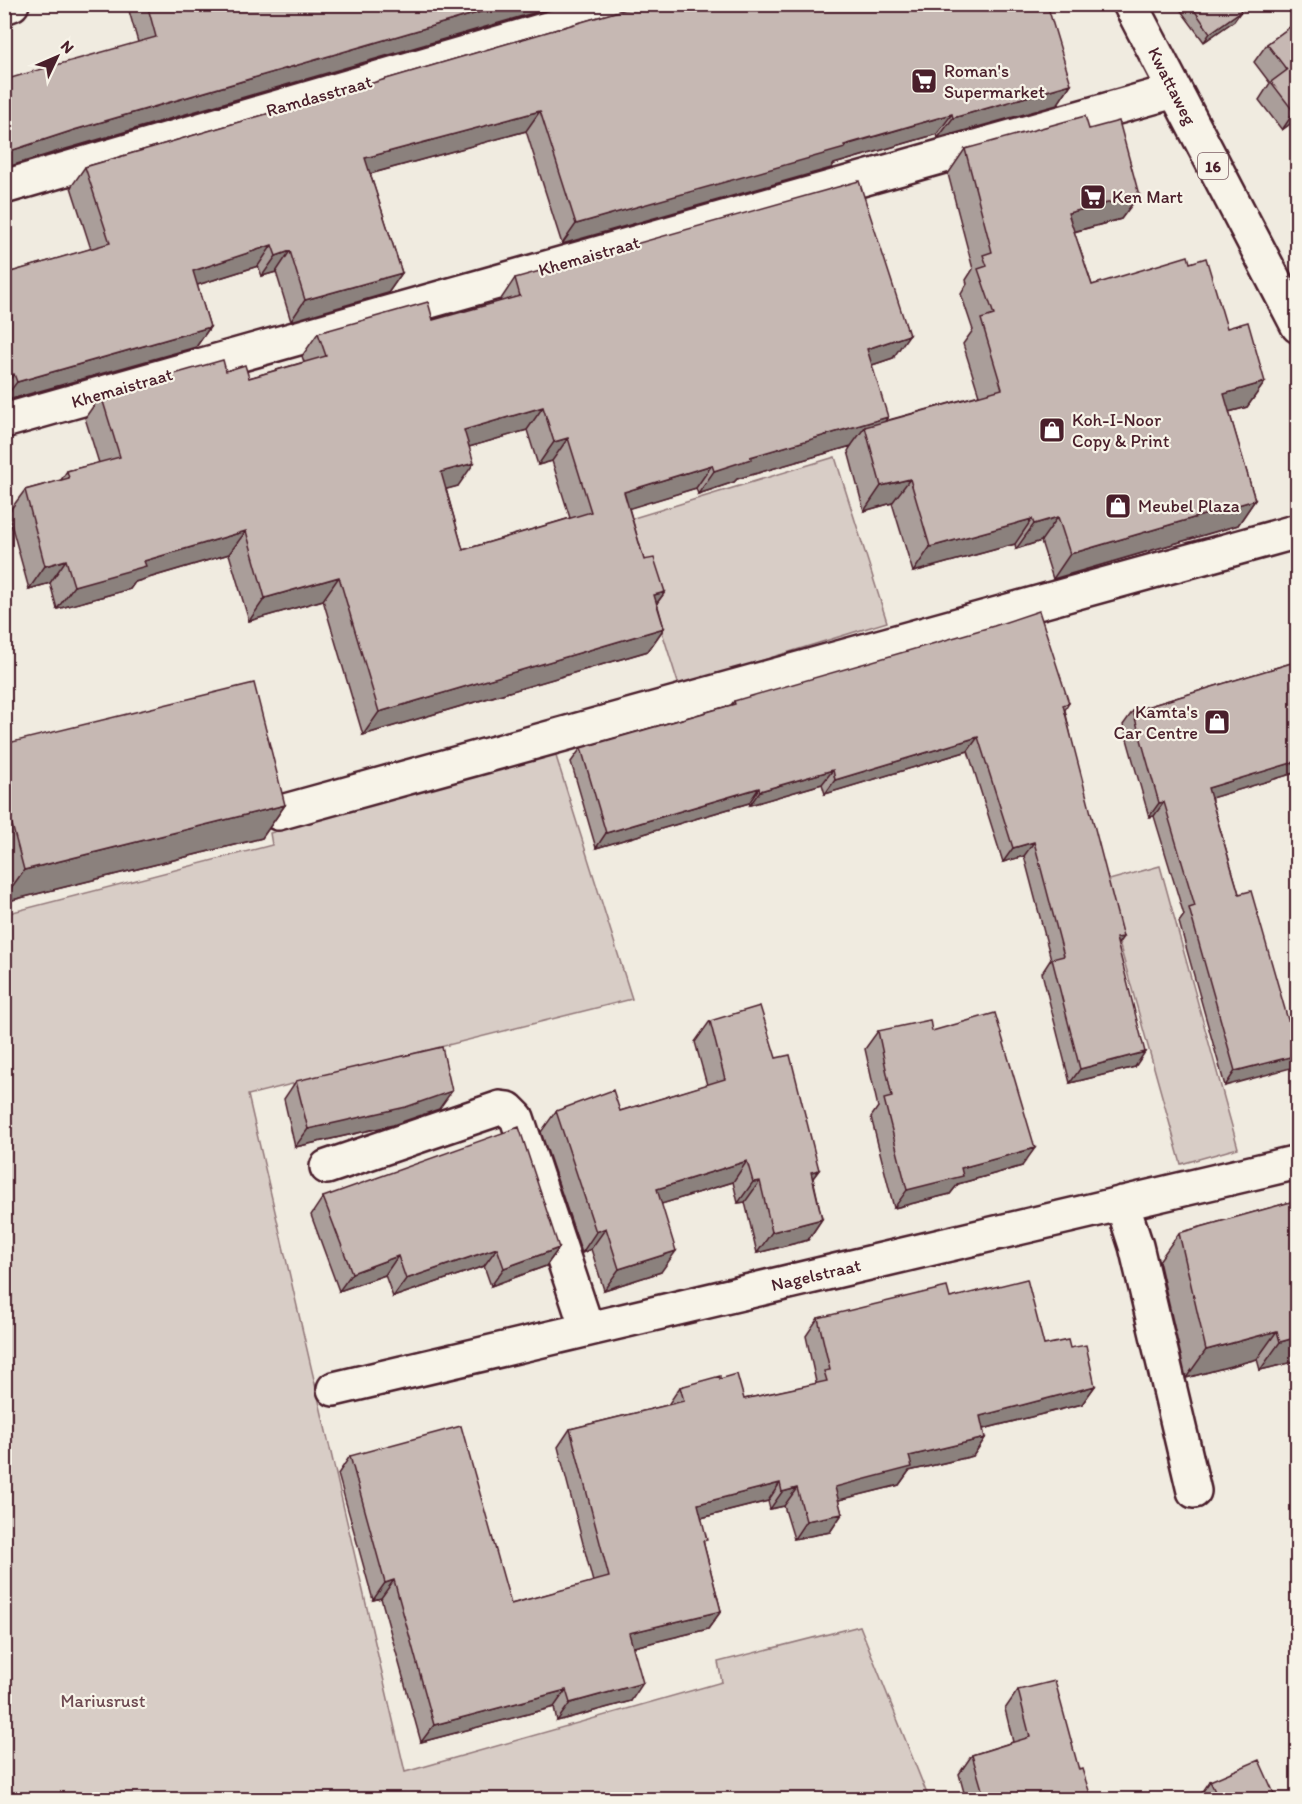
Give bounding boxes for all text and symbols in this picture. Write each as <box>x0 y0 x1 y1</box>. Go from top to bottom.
north arrow <box>27 27 87 87</box>
text: N <box>57 36 78 57</box>
street label: Kwattaweg <box>1143 43 1201 129</box>
place label: Roman's Supermarket <box>944 60 1045 103</box>
supermarket icon: Roman's Supermarket <box>909 66 939 96</box>
street label: Ramdasstraat <box>263 70 375 122</box>
road number: 16 <box>1198 153 1228 179</box>
supermarket icon: Ken Mart <box>1078 182 1108 212</box>
place label: Ken Mart <box>1112 186 1183 208</box>
street label: Khemaistraat <box>536 231 642 281</box>
street label: Khemaistraat <box>69 363 175 413</box>
place label: Koh-I-Noor Copy & Print <box>1072 409 1170 452</box>
shop icon: Koh-I-Noor Copy & Print <box>1037 415 1067 445</box>
shop icon: Meubel Plaza <box>1103 491 1133 521</box>
place label: Meubel Plaza <box>1138 495 1240 517</box>
place label: Kamta's Car Centre <box>1114 701 1198 744</box>
shop icon: Kamta's Car Centre <box>1202 707 1232 737</box>
street label: Nagelstraat <box>769 1254 863 1296</box>
park label: Mariusrust <box>60 1690 146 1712</box>

